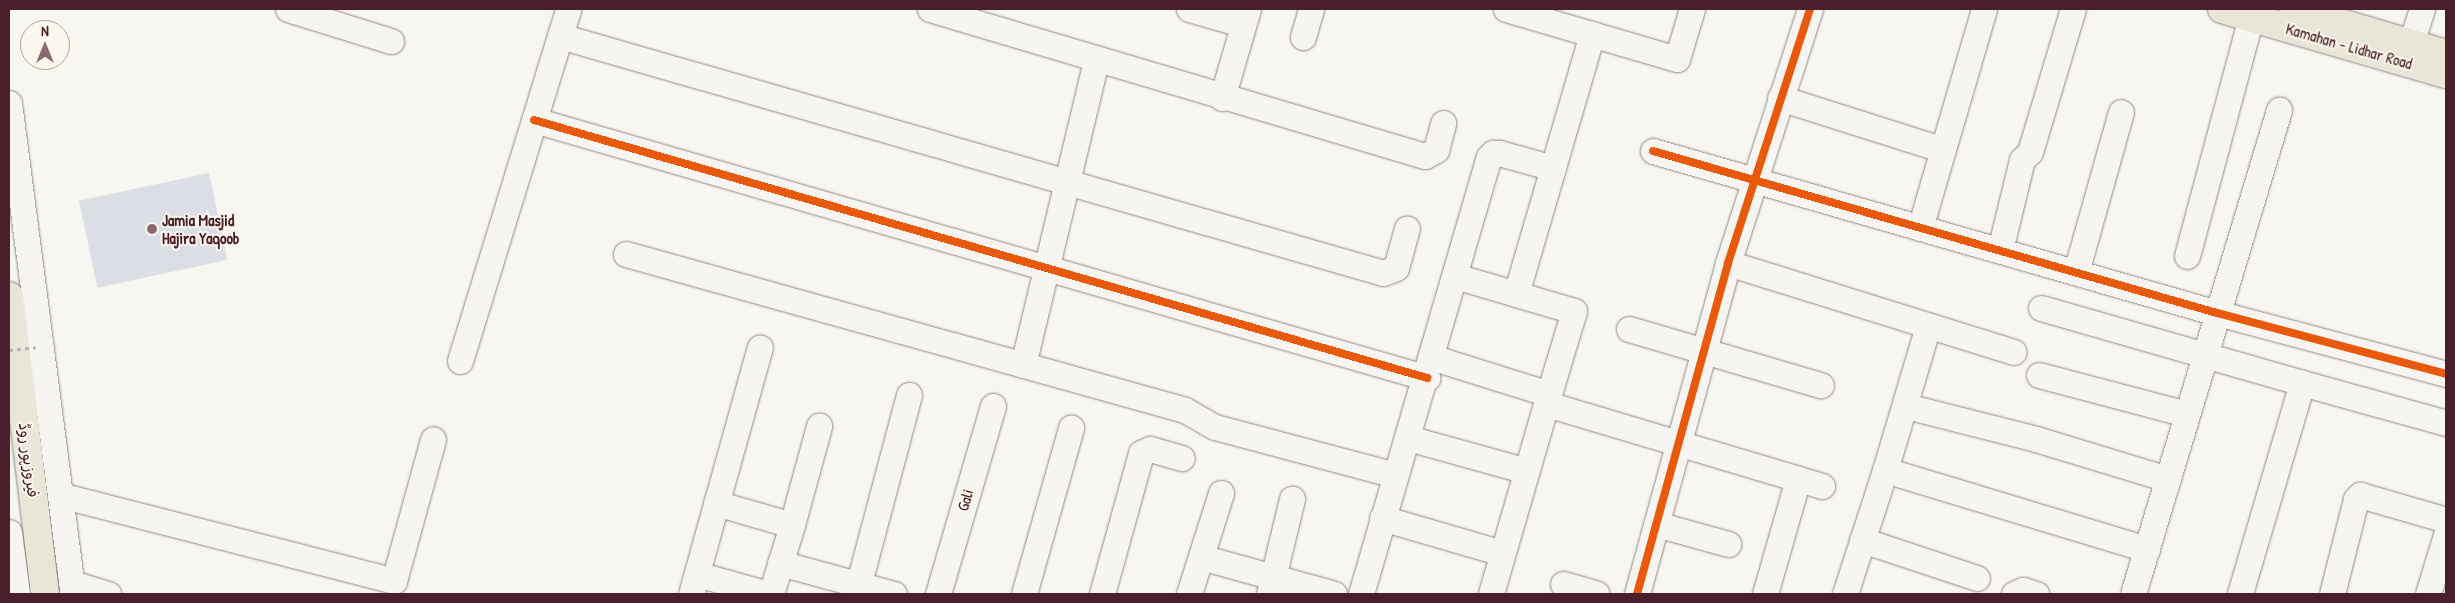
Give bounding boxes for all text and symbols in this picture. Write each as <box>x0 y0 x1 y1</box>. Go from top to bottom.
street label: Kamahan - Lidhar Road <box>2284 19 2414 73</box>
north arrow <box>20 20 70 70</box>
text: N <box>41 21 49 40</box>
place label: Jamia Masjid Hajira Yaqoob <box>162 210 239 248</box>
marker: Jamia Masjid Hajira Yaqoob <box>146 223 158 235</box>
street label: فیروزپور روڈ <box>15 421 43 499</box>
street label: Gali <box>953 487 977 513</box>

